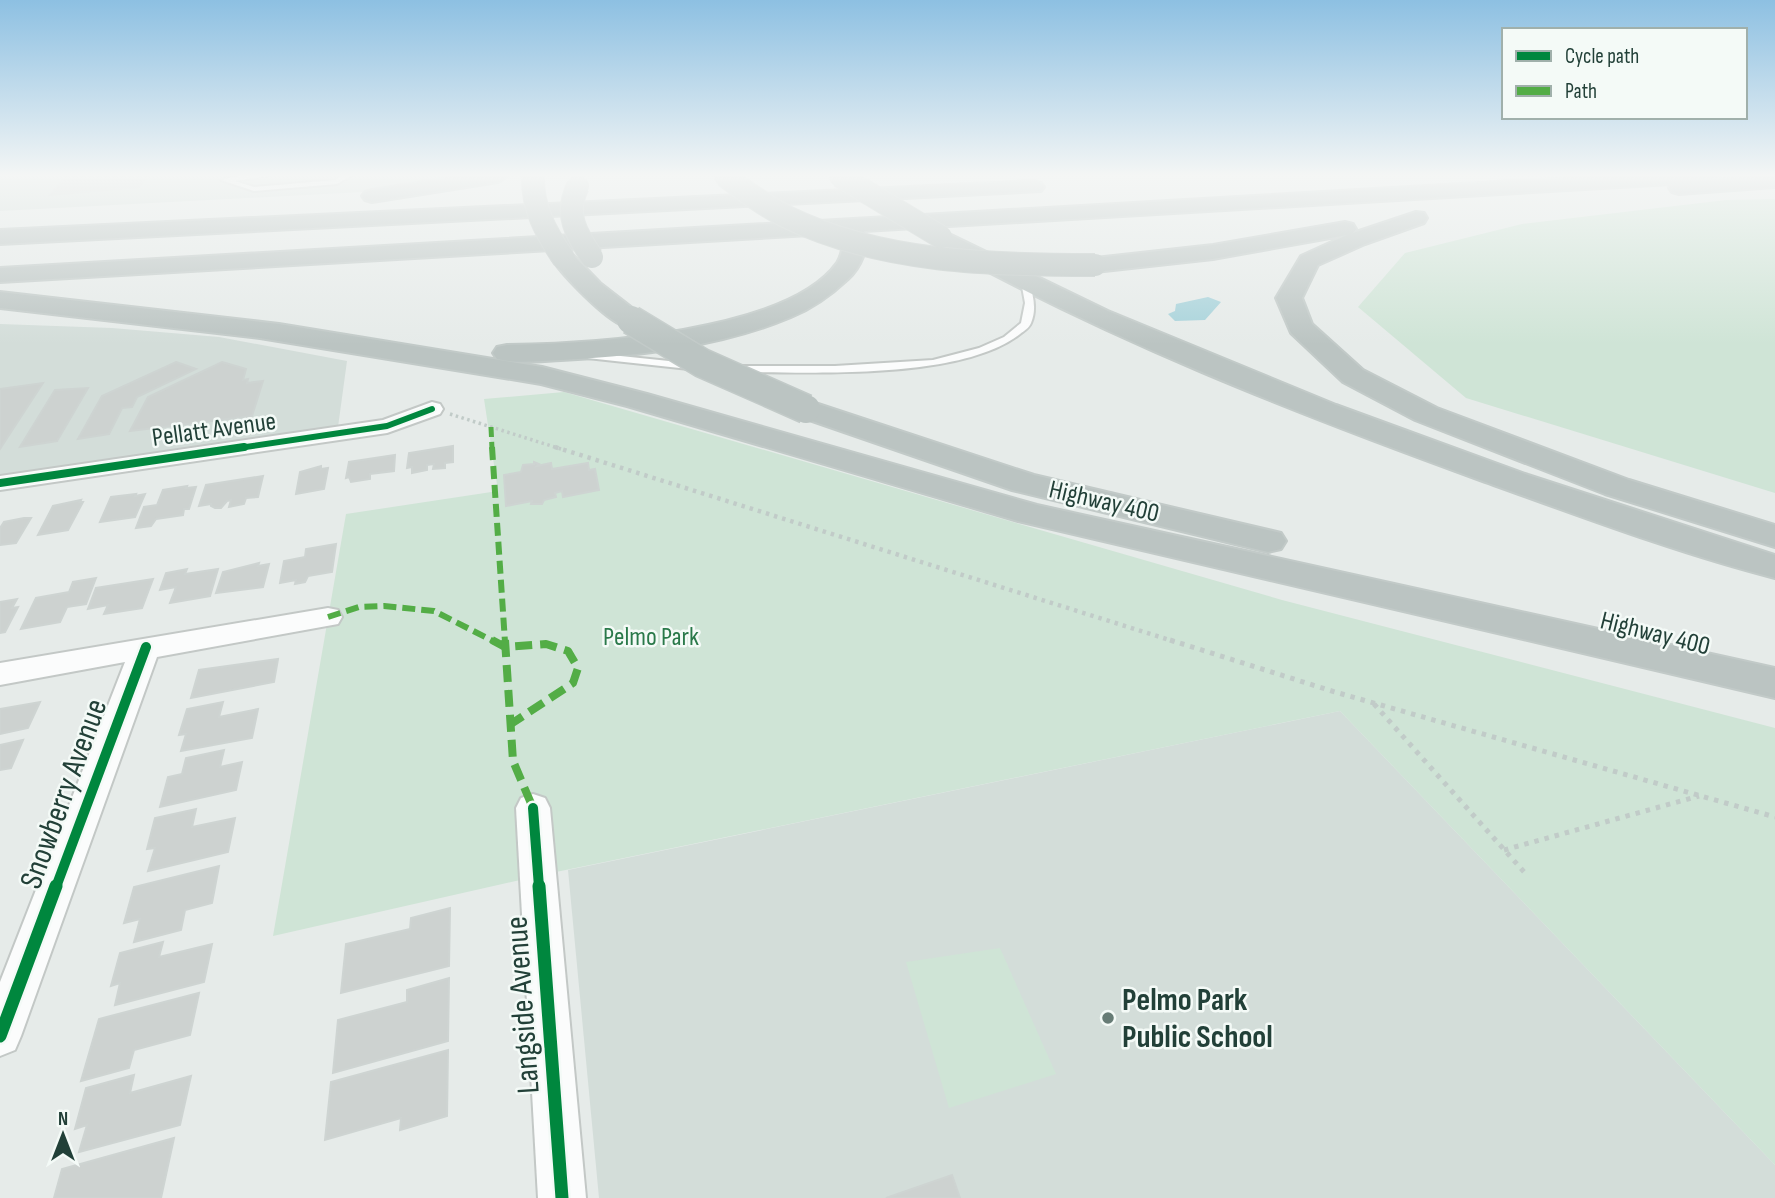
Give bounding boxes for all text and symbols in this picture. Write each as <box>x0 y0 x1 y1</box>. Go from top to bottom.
legend <box>1502 28 1747 119</box>
text: Cycle path <box>1565 44 1639 69</box>
text: Path <box>1565 79 1597 104</box>
street label: Pellatt Avenue <box>150 406 278 454</box>
street label: Highway 400 <box>1046 474 1162 530</box>
street label: Highway 400 <box>1597 605 1713 663</box>
park label: Pelmo Park <box>603 622 699 653</box>
street label: Snowberry Avenue <box>12 694 116 894</box>
street label: Langside Avenue <box>497 915 549 1095</box>
place label: Pelmo Park Public School <box>1122 981 1273 1057</box>
marker: Pelmo Park Public School <box>1100 1010 1116 1026</box>
north arrow <box>28 1100 98 1170</box>
text: N <box>58 1108 68 1131</box>

